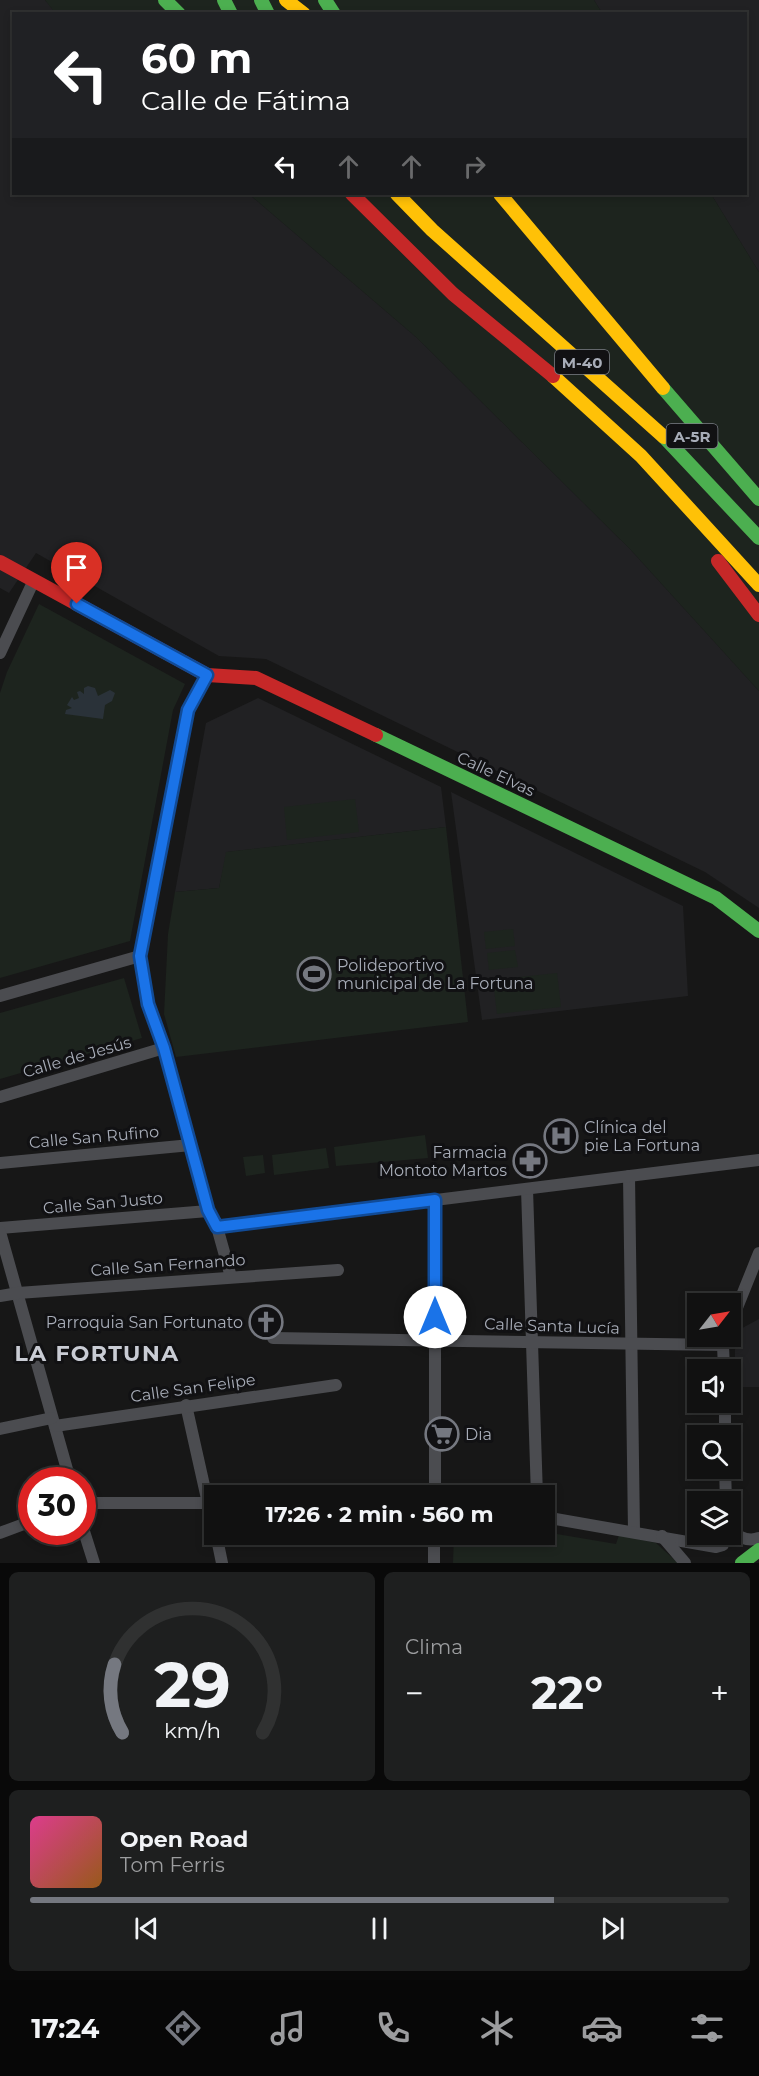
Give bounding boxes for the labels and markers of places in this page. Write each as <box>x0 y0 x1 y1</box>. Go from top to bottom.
pin <box>51 542 102 604</box>
sports icon: Polideportivo municipal de La Fortuna <box>296 956 332 992</box>
place label: Polideportivo municipal de La Fortuna <box>337 956 534 993</box>
hospital icon: Clínica del pie La Fortuna <box>543 1118 579 1154</box>
place label: Clínica del pie La Fortuna <box>584 1118 700 1155</box>
place label: Farmacia Montoto Martos <box>379 1143 507 1180</box>
pharmacy icon: Farmacia Montoto Martos <box>512 1143 548 1179</box>
church icon: Parroquia San Fortunato <box>248 1304 284 1340</box>
place label: Parroquia San Fortunato <box>46 1313 243 1332</box>
supermarket icon: Dia <box>424 1416 460 1452</box>
place label: Dia <box>465 1425 492 1444</box>

